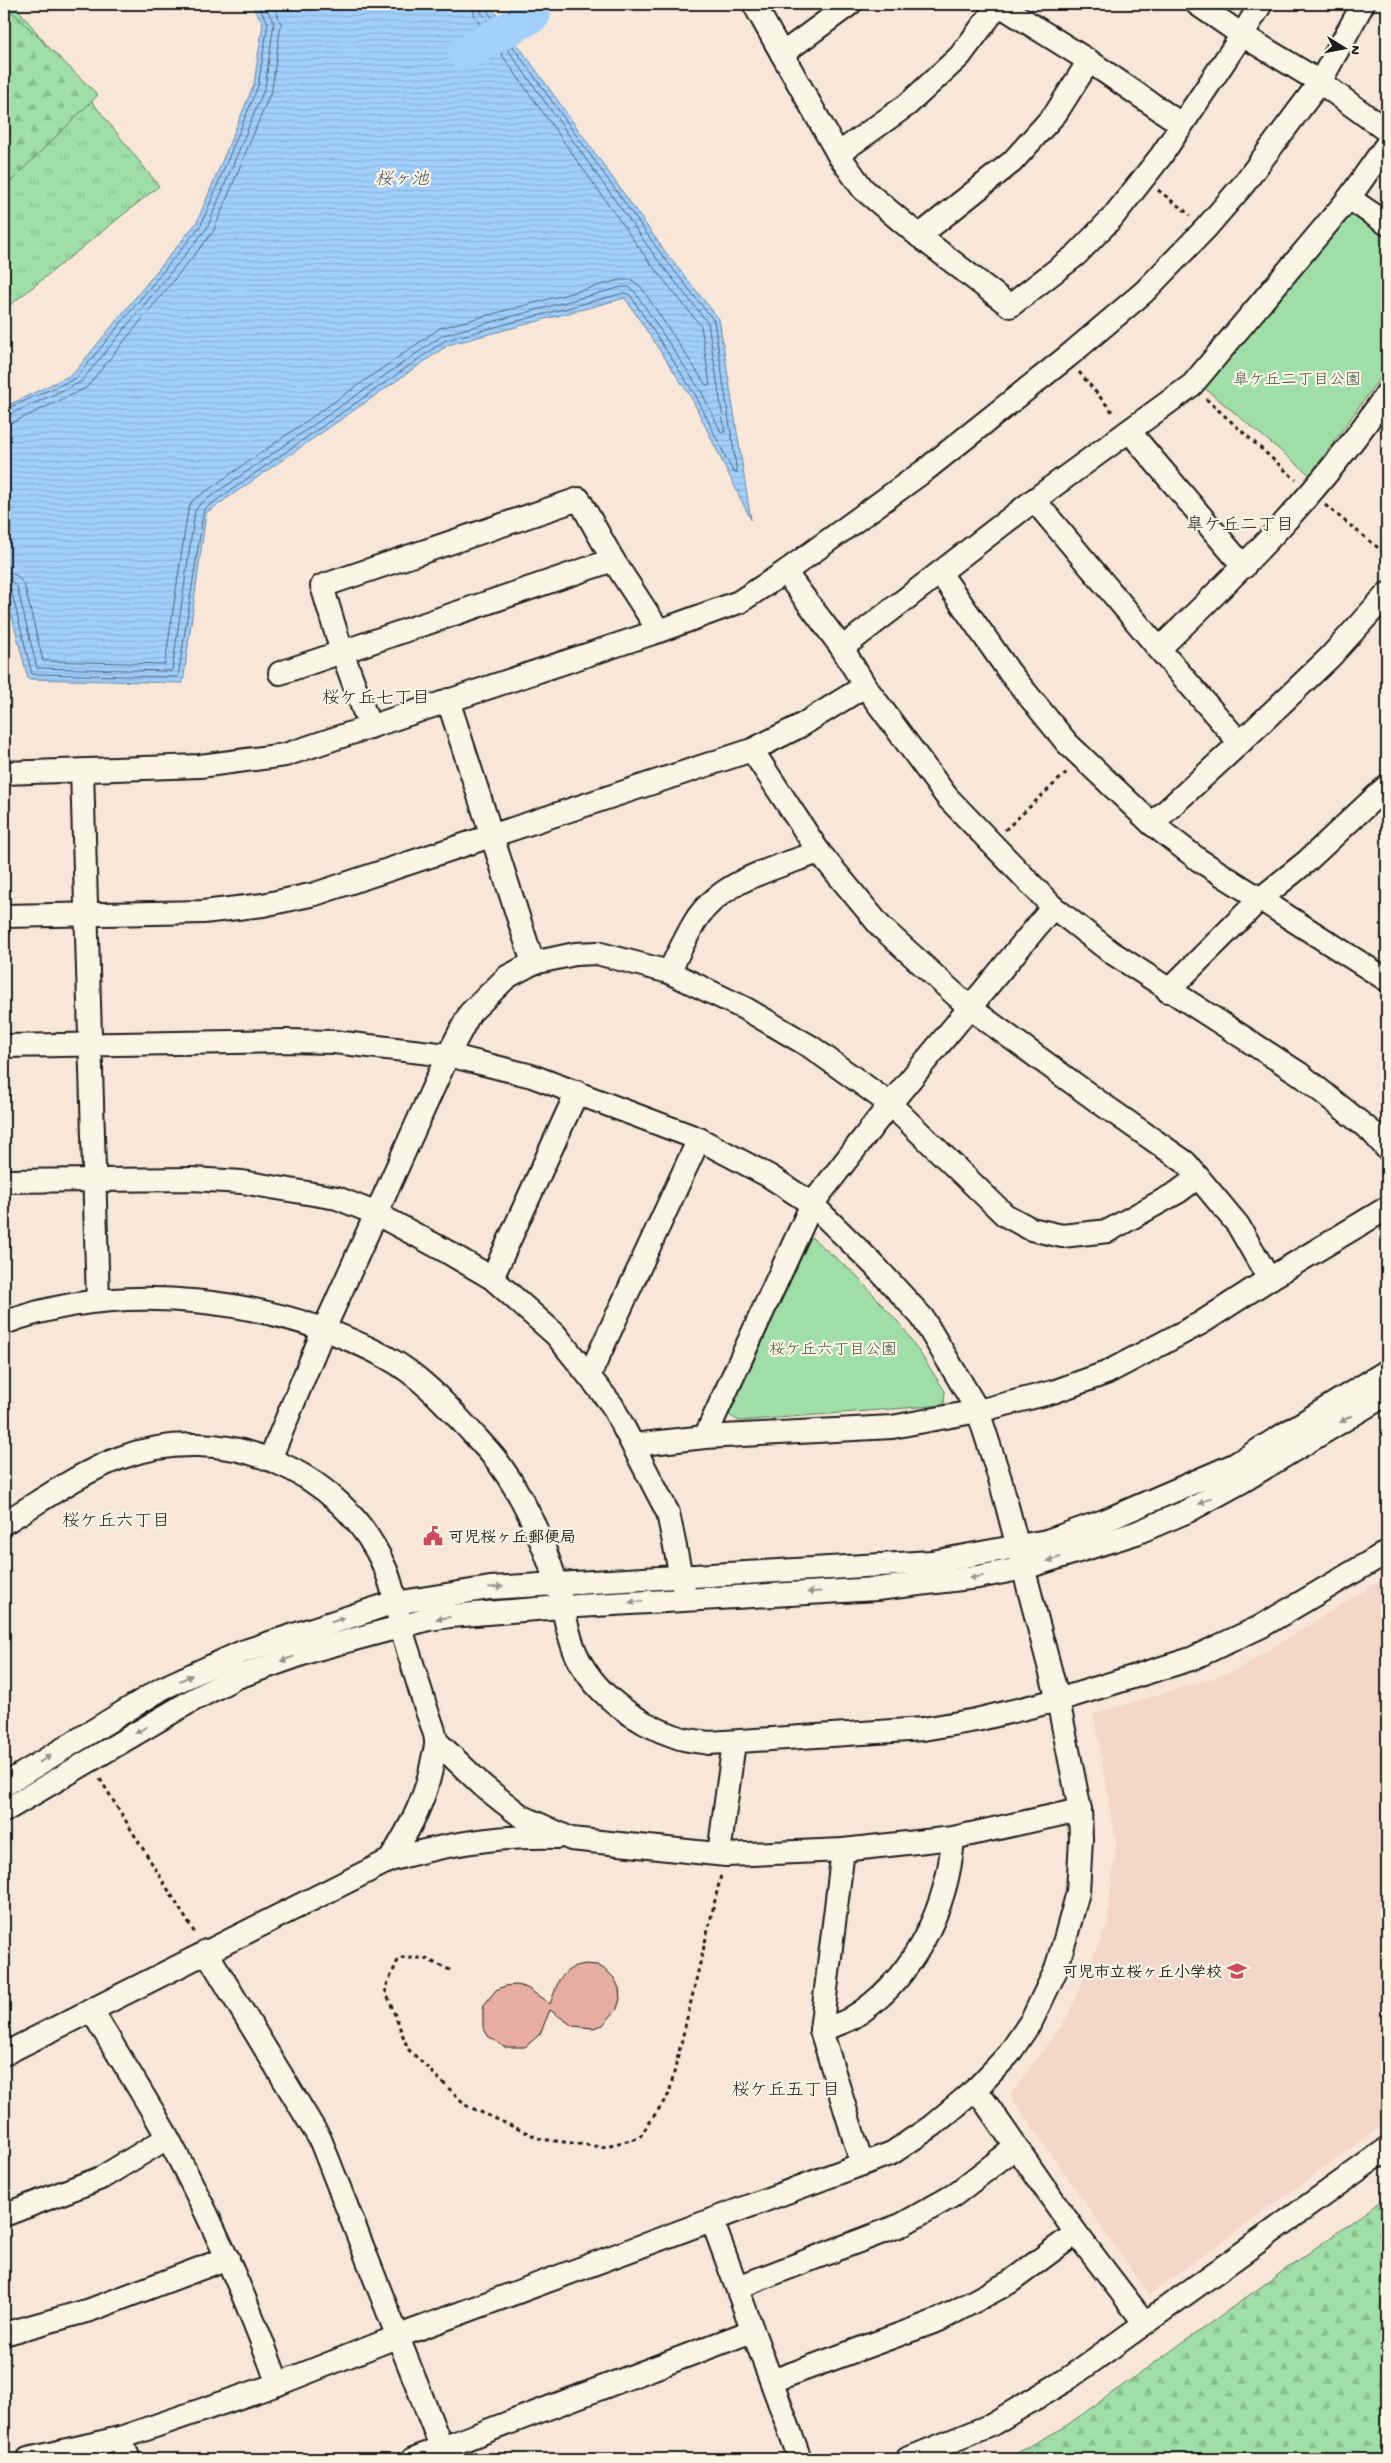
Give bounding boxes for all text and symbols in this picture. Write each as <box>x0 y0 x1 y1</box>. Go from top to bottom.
north arrow <box>1318 22 1368 72</box>
text: N <box>1345 44 1364 56</box>
water label: 桜ヶ池 <box>375 169 430 191</box>
park label: 皐ケ丘二丁目公園 <box>1233 370 1361 391</box>
district label: 皐ケ丘二丁目 <box>1186 515 1294 537</box>
district label: 桜ケ丘七丁目 <box>322 688 430 710</box>
park label: 桜ケ丘六丁目公園 <box>769 1341 897 1361</box>
one-way arrow <box>1339 1415 1352 1424</box>
one-way arrow <box>1199 1497 1212 1506</box>
district label: 桜ケ丘六丁目 <box>62 1511 170 1533</box>
public building icon: 可児桜ヶ丘郵便局 <box>422 1525 444 1547</box>
place label: 可児桜ヶ丘郵便局 <box>448 1529 576 1549</box>
one-way arrow <box>1046 1555 1061 1563</box>
one-way arrow <box>968 1574 984 1582</box>
one-way arrow <box>489 1583 505 1591</box>
one-way arrow <box>806 1589 822 1597</box>
one-way arrow <box>628 1599 644 1607</box>
one-way arrow <box>434 1614 450 1622</box>
one-way arrow <box>330 1616 345 1624</box>
one-way arrow <box>279 1656 294 1663</box>
one-way arrow <box>179 1673 193 1681</box>
one-way arrow <box>134 1725 147 1734</box>
one-way arrow <box>39 1755 52 1764</box>
school or university icon: 可児市立桜ヶ丘小学校 <box>1226 1960 1248 1982</box>
place label: 可児市立桜ヶ丘小学校 <box>1062 1964 1222 1984</box>
district label: 桜ケ丘五丁目 <box>732 2080 840 2102</box>

